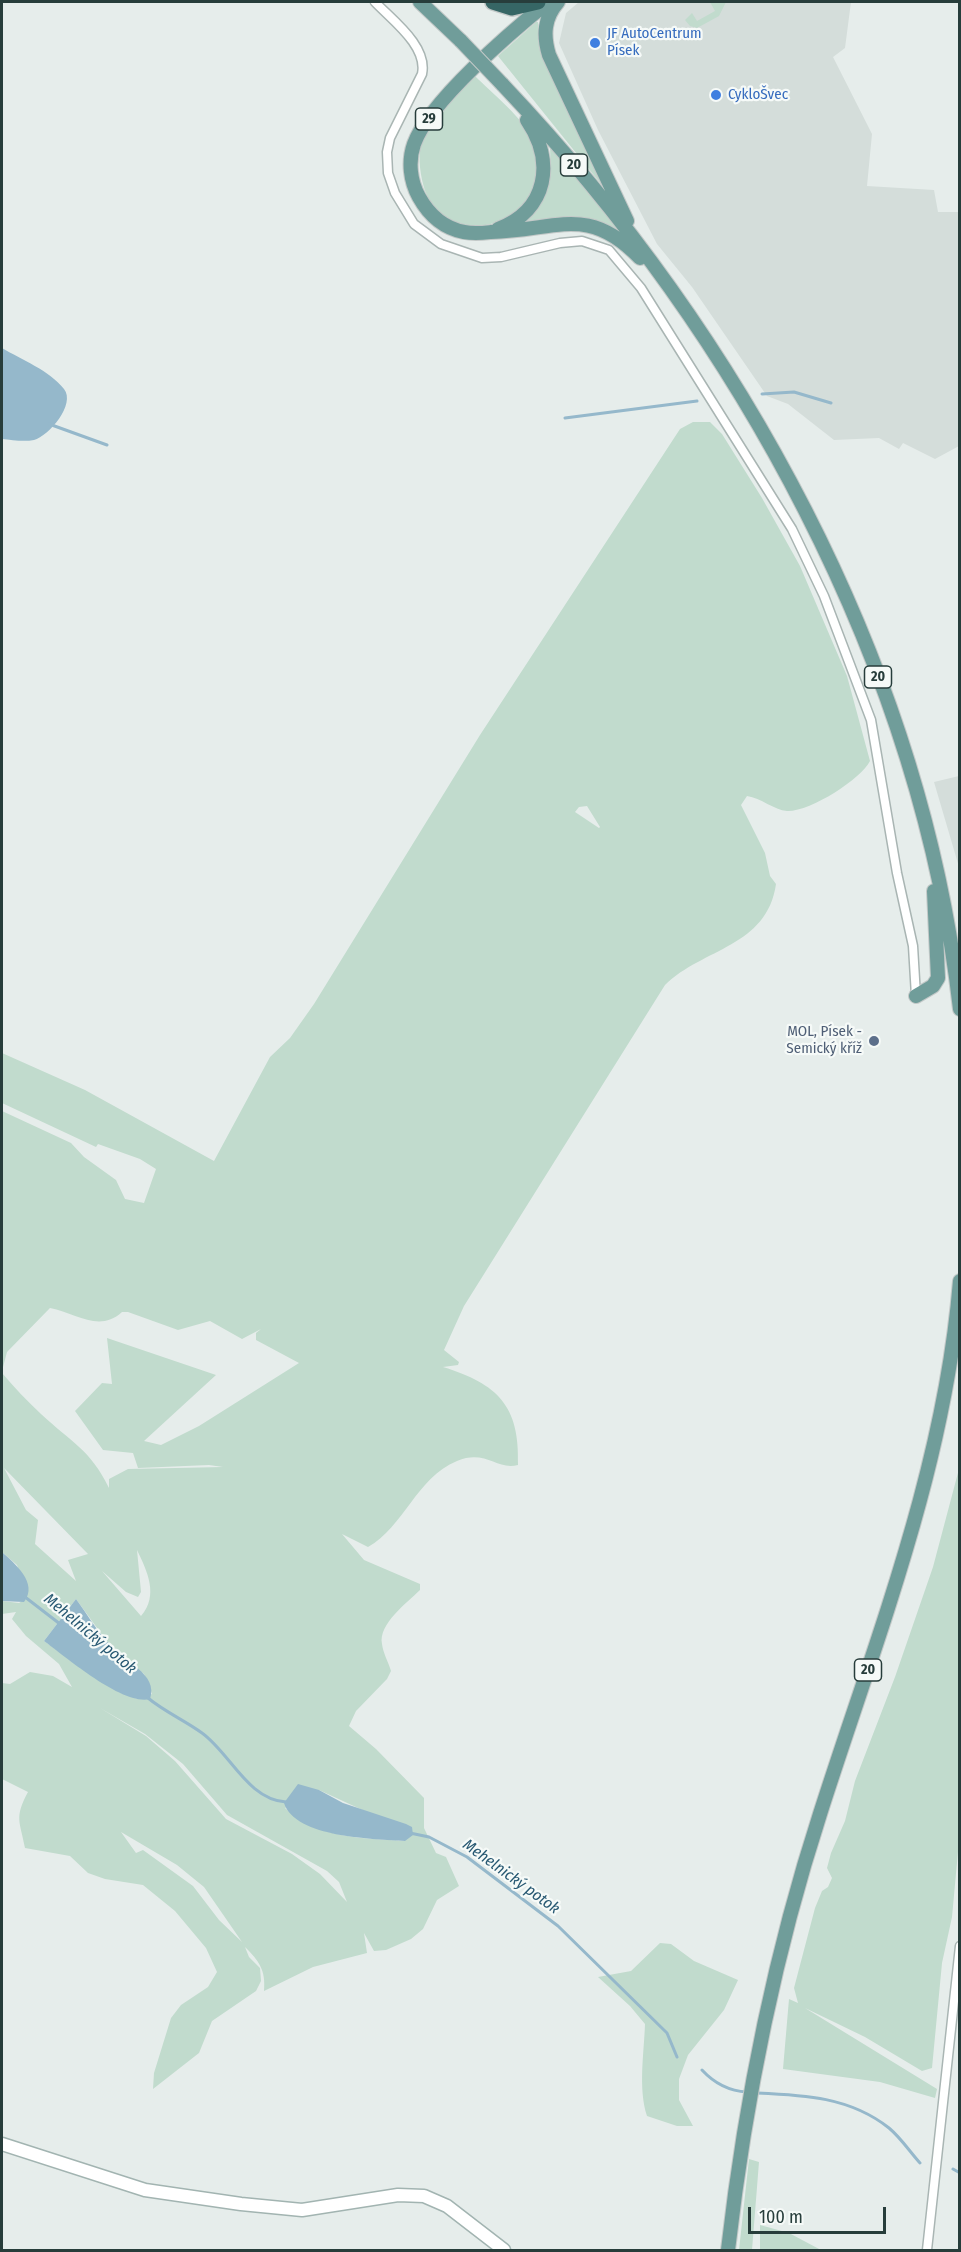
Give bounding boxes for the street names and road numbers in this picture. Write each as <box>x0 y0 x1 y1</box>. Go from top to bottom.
road number: 29 <box>416 108 442 130</box>
road number: 20 <box>560 154 588 176</box>
road number: 20 <box>864 666 892 688</box>
road number: 20 <box>854 1659 882 1681</box>

